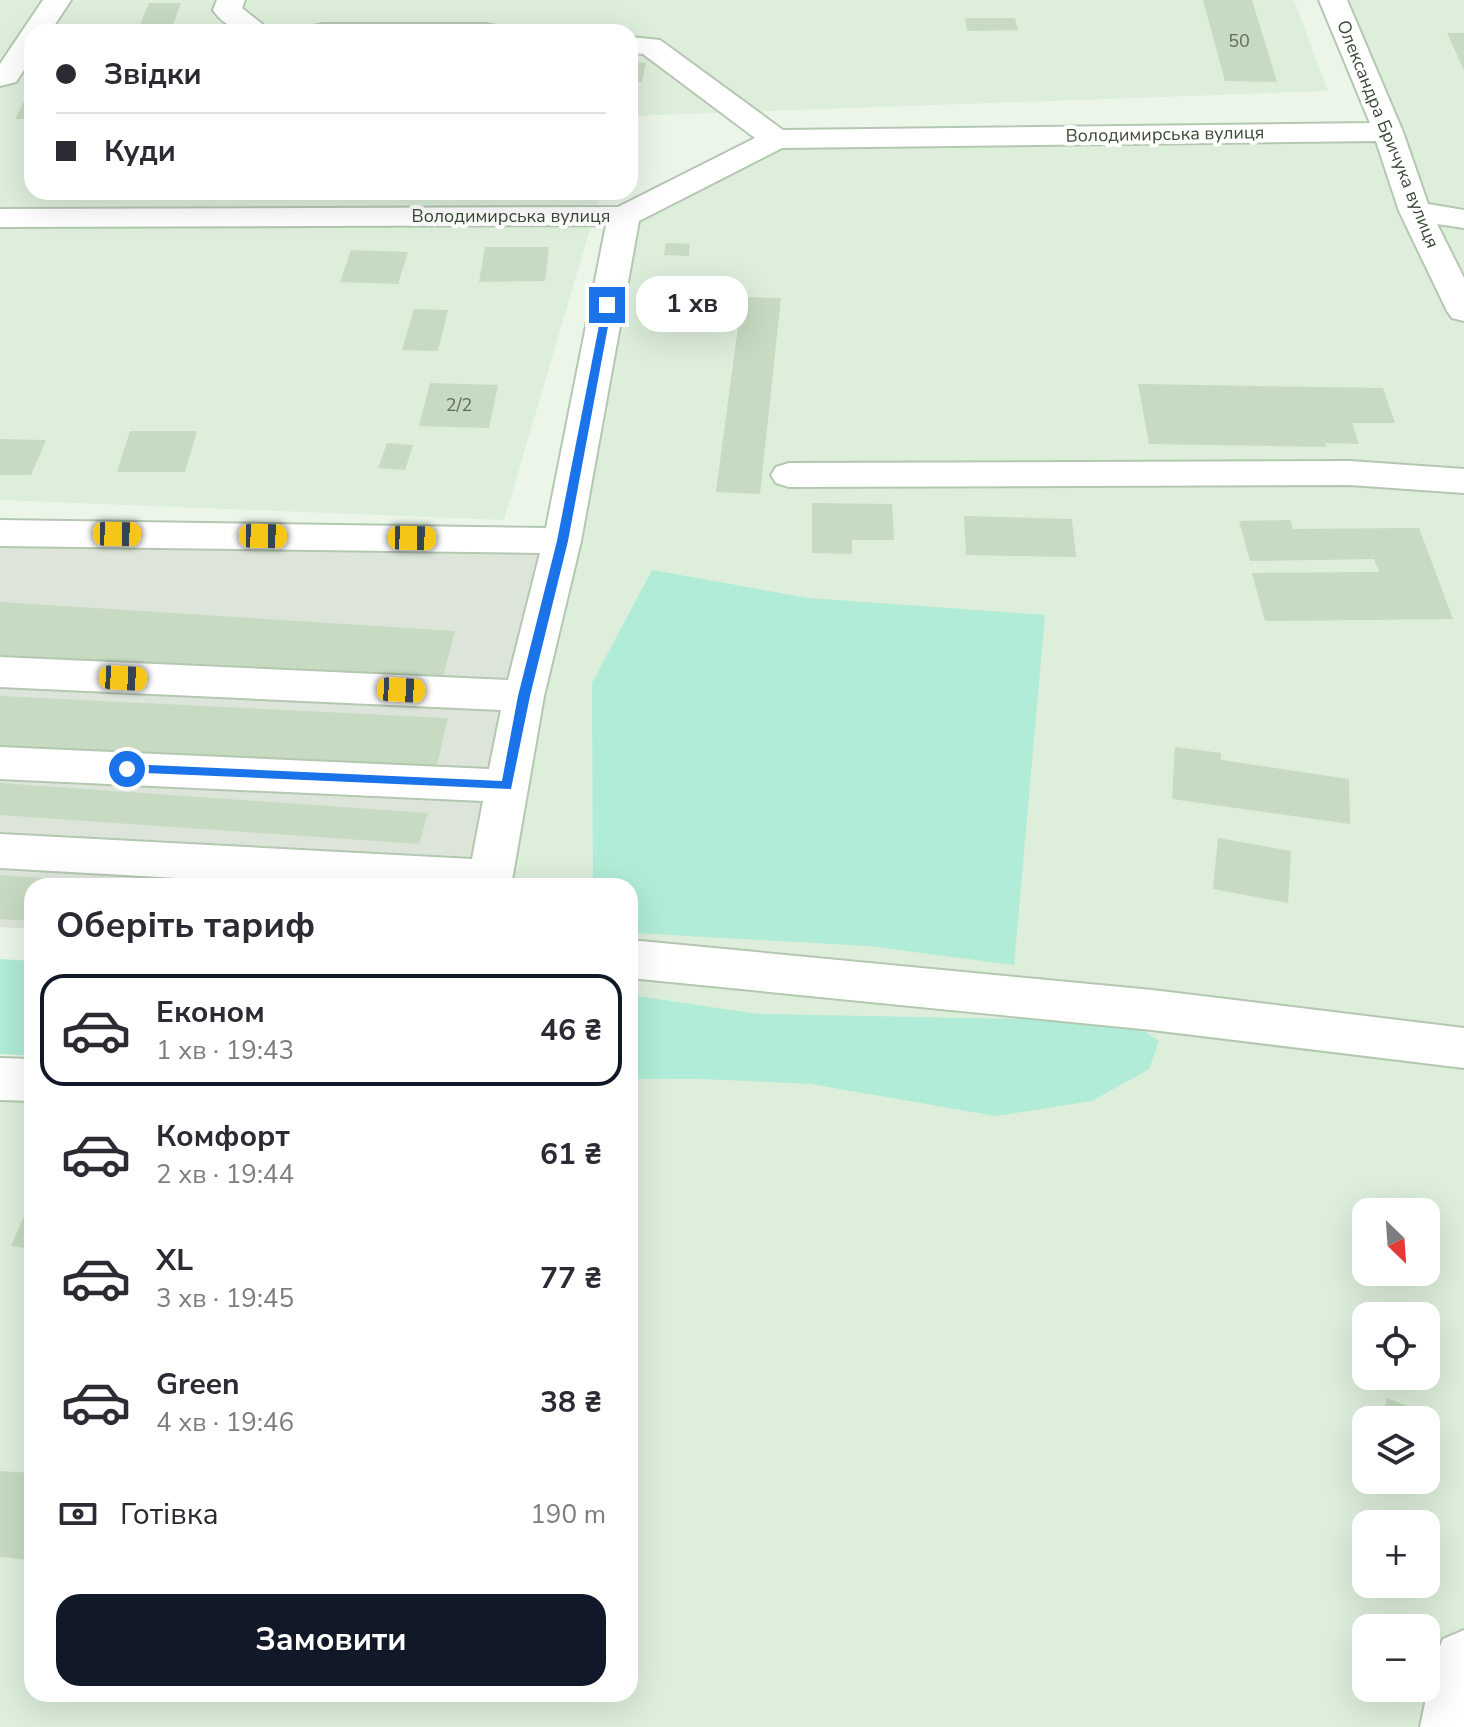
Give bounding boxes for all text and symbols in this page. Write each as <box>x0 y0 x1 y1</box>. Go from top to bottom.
street label: Олександра Бричука вулиця <box>1331 16 1445 252</box>
house number: 50 <box>1228 29 1250 53</box>
text: Звідки <box>104 54 202 95</box>
street label: Володимирська вулиця <box>1065 120 1265 148</box>
text: Куди <box>104 131 176 172</box>
street label: Володимирська вулиця <box>412 204 610 228</box>
callout: 1 хв <box>635 277 747 333</box>
text: 1 хв <box>666 286 718 321</box>
route end <box>589 287 625 323</box>
house number: 2/2 <box>446 393 472 417</box>
car <box>93 522 141 546</box>
car <box>239 524 287 548</box>
car <box>388 526 436 550</box>
car <box>98 665 148 691</box>
car <box>376 677 426 703</box>
route start <box>109 751 145 787</box>
text: Оберіть тариф <box>56 901 315 950</box>
text: Економ <box>156 992 265 1033</box>
icon: car <box>60 994 132 1066</box>
text: 46 ₴ <box>540 1010 602 1051</box>
text: 1 хв · 19:43 <box>156 1033 294 1068</box>
text: Комфорт <box>156 1116 290 1157</box>
icon: car <box>60 1118 132 1190</box>
text: 61 ₴ <box>540 1134 602 1175</box>
text: 2 хв · 19:44 <box>156 1157 294 1192</box>
north arrow <box>1352 1198 1440 1286</box>
map controls <box>1352 1198 1440 1702</box>
text: XL <box>156 1240 193 1281</box>
icon: car <box>60 1242 132 1314</box>
text: 77 ₴ <box>540 1258 602 1299</box>
text: 3 хв · 19:45 <box>156 1281 294 1316</box>
button: locate <box>1352 1302 1440 1390</box>
text: Green <box>156 1364 240 1405</box>
icon: car <box>60 1366 132 1438</box>
text: 38 ₴ <box>540 1382 602 1423</box>
text: 4 хв · 19:46 <box>156 1405 294 1440</box>
button: layers <box>1352 1406 1440 1494</box>
icon: cash <box>56 1492 100 1536</box>
text: Готівка <box>120 1494 219 1535</box>
text: 190 m <box>530 1497 606 1532</box>
button: + <box>1352 1510 1440 1598</box>
button: Замовити <box>56 1594 606 1686</box>
button: − <box>1352 1614 1440 1702</box>

